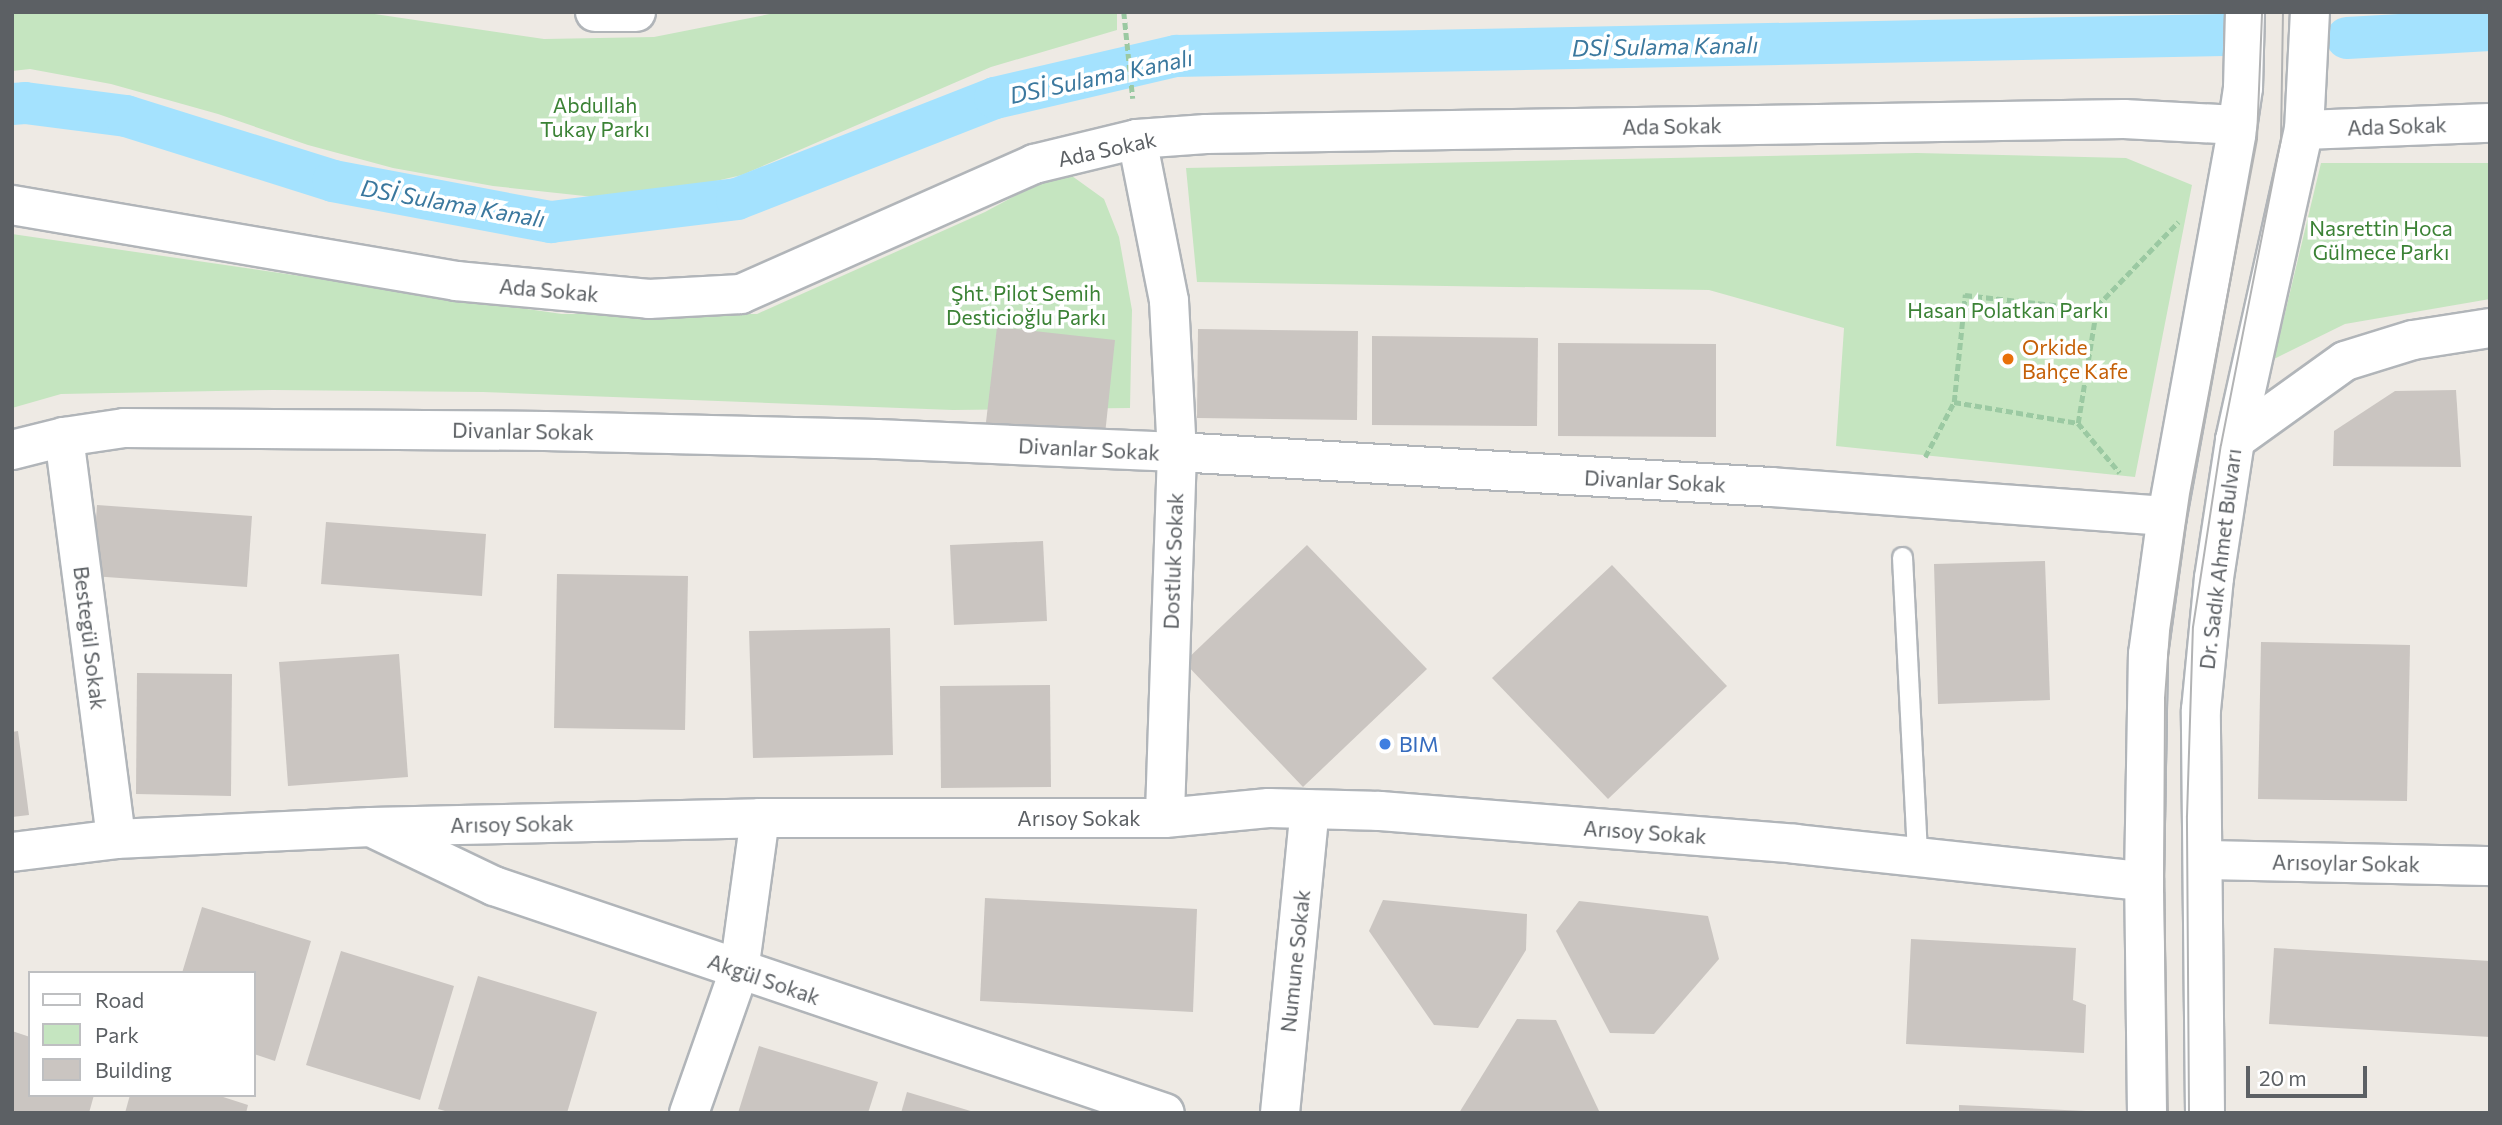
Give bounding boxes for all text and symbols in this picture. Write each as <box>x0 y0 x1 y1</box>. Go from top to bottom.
water label: DSİ Sulama Kanalı <box>1572 31 1758 61</box>
water label: DSİ Sulama Kanalı <box>1007 43 1195 109</box>
park label: Abdullah Tukay Parkı <box>540 92 650 142</box>
street label: Ada Sokak <box>2347 112 2447 140</box>
street label: Ada Sokak <box>1622 113 1722 139</box>
street label: Ada Sokak <box>1056 126 1158 172</box>
water label: DSİ Sulama Kanalı <box>359 173 547 233</box>
park label: Nasrettin Hoca Gülmece Parkı <box>2309 215 2453 265</box>
street label: Ada Sokak <box>498 273 600 307</box>
park label: Şht. Pilot Semih Desticioğlu Parkı <box>946 280 1106 330</box>
park label: Hasan Polatkan Parkı <box>1907 297 2109 323</box>
place label: Orkide Bahçe Kafe <box>2022 334 2128 384</box>
marker: Orkide Bahçe Kafe <box>2000 351 2016 367</box>
street label: Divanlar Sokak <box>452 417 594 445</box>
street label: Divanlar Sokak <box>1018 433 1160 465</box>
street label: Dr. Sadık Ahmet Bulvarı <box>2194 447 2246 671</box>
street label: Divanlar Sokak <box>1584 465 1726 497</box>
street label: Dostluk Sokak <box>1158 492 1188 630</box>
street label: Bestegül Sokak <box>69 565 111 711</box>
place label: BIM <box>1399 731 1439 757</box>
marker: BIM <box>1377 736 1393 752</box>
street label: Arısoy Sokak <box>1017 805 1141 831</box>
street label: Arısoy Sokak <box>450 810 574 838</box>
street label: Arısoy Sokak <box>1583 815 1707 849</box>
street label: Arısoylar Sokak <box>2272 849 2420 877</box>
street label: Numune Sokak <box>1275 888 1315 1034</box>
street label: Akgül Sokak <box>705 948 823 1010</box>
legend <box>28 971 256 1097</box>
text: Road <box>95 987 144 1012</box>
text: Park <box>95 1022 139 1047</box>
scale bar <box>2250 1052 2371 1096</box>
text: Building <box>95 1057 172 1082</box>
text: 20 m <box>2259 1065 2307 1090</box>

